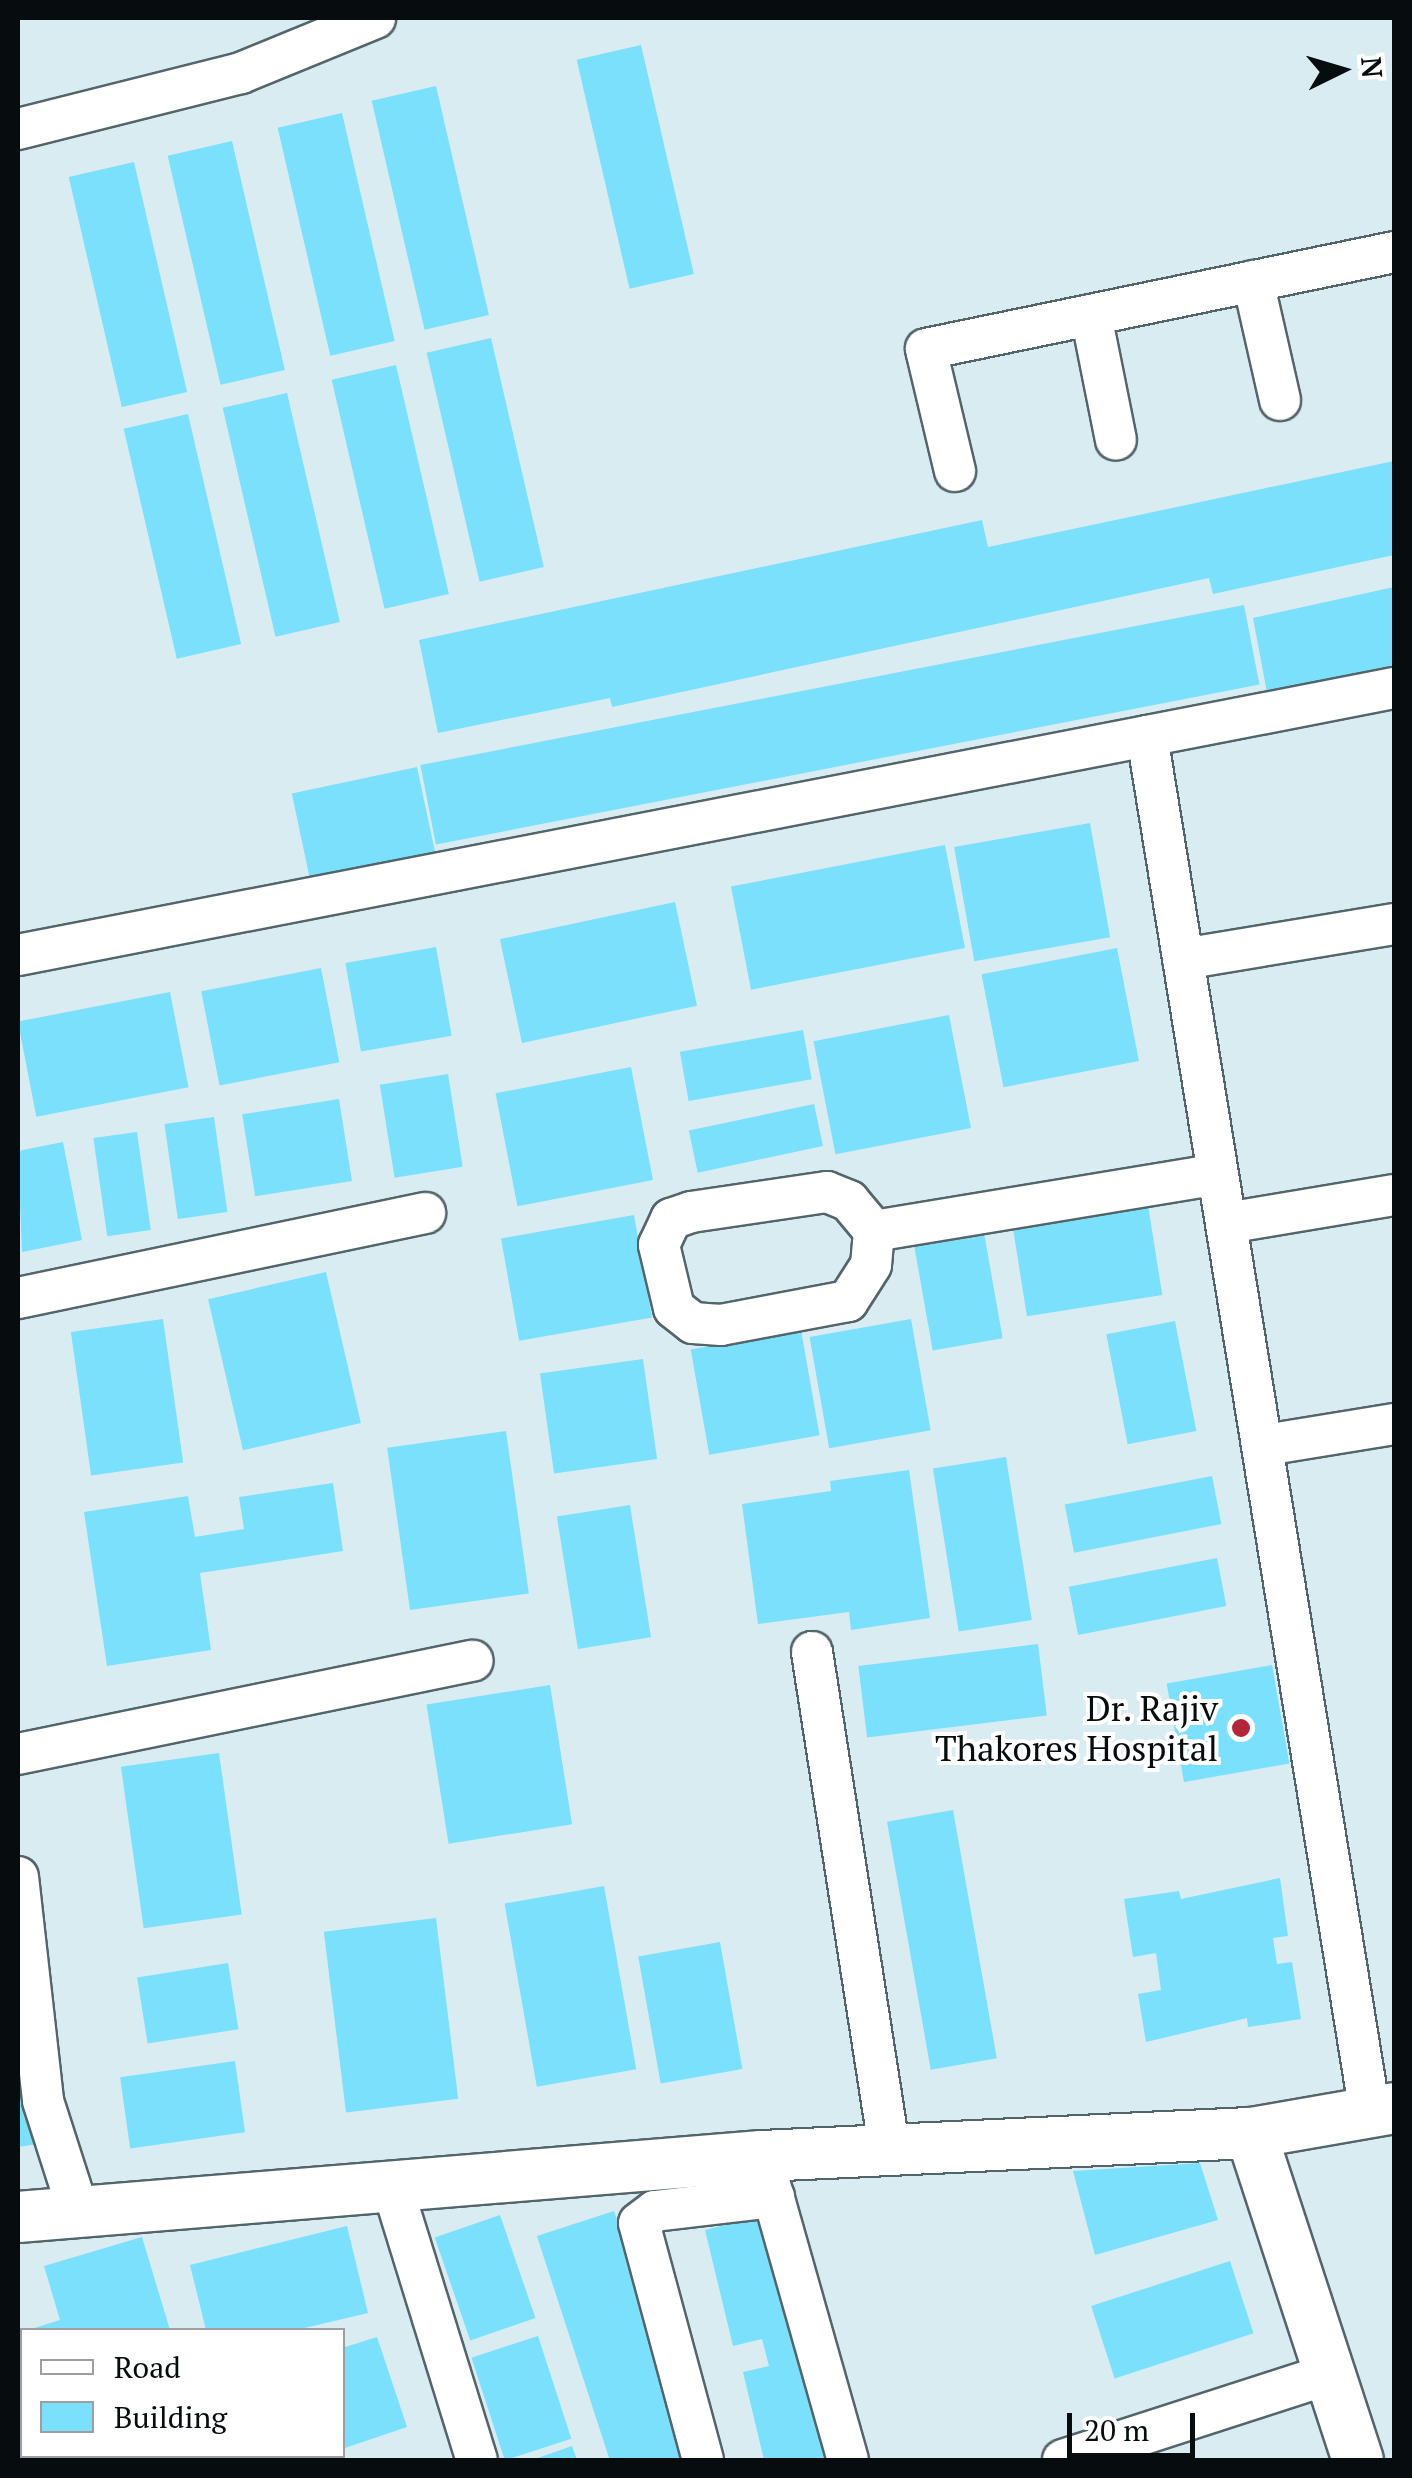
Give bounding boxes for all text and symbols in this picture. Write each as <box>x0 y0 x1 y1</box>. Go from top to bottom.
north arrow <box>1292 20 1392 120</box>
text: N <box>1353 55 1392 80</box>
place label: Dr. Rajiv Thakores Hospital <box>935 1687 1218 1769</box>
marker: Dr. Rajiv Thakores Hospital <box>1228 1715 1254 1741</box>
legend <box>20 2328 345 2458</box>
text: Road <box>114 2347 181 2387</box>
scale bar <box>1072 2393 1200 2455</box>
text: Building <box>114 2397 227 2437</box>
text: 20 m <box>1084 2410 1149 2450</box>

